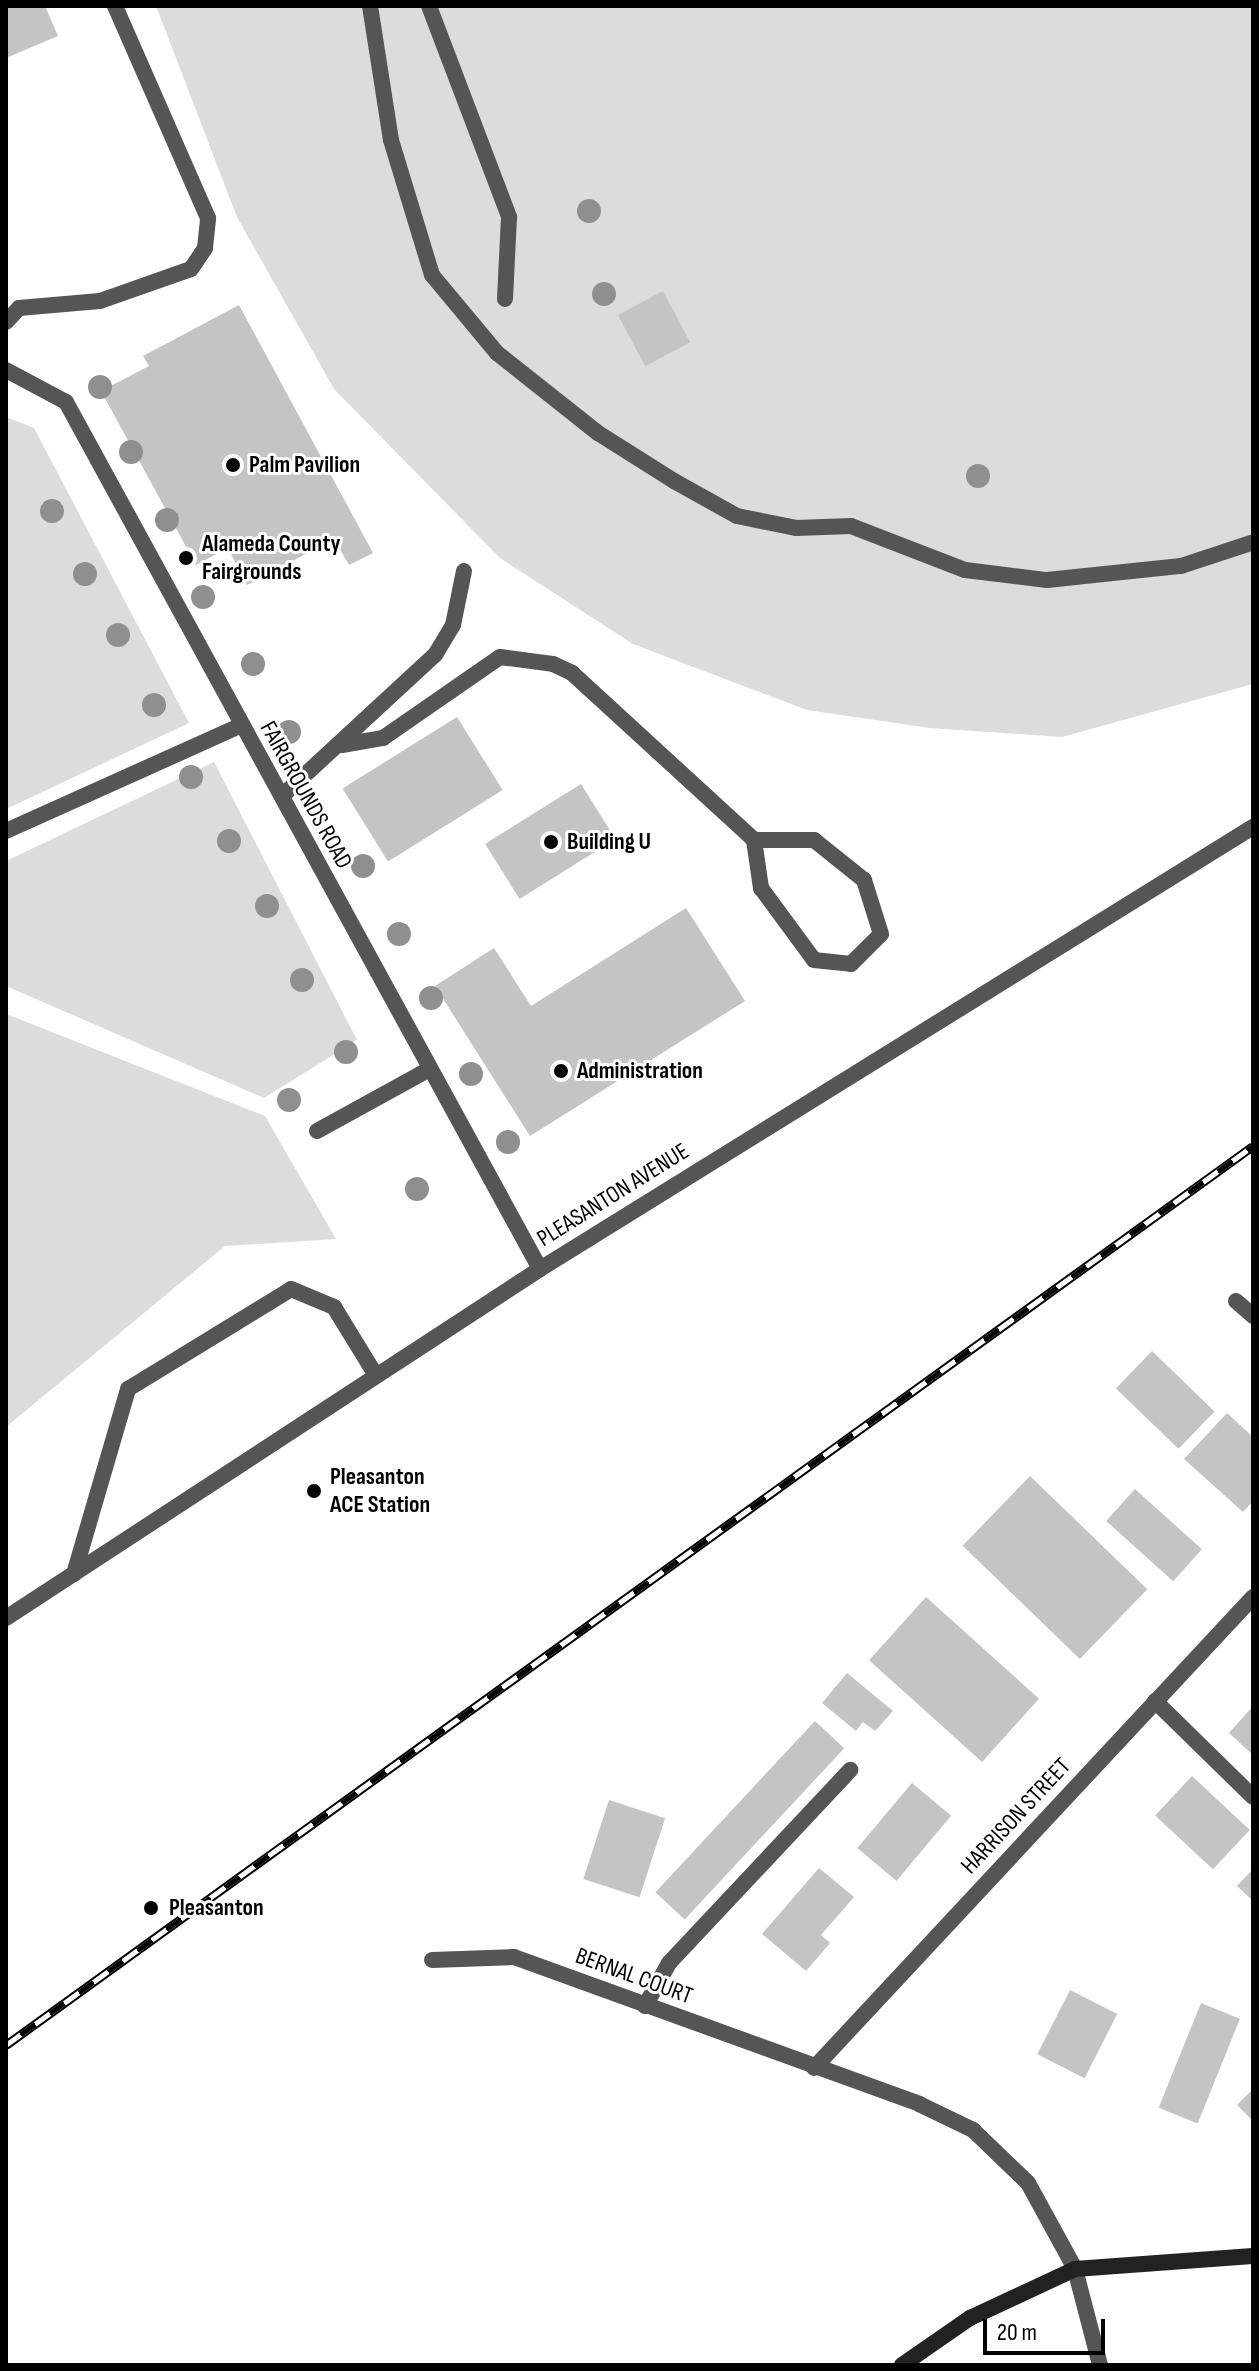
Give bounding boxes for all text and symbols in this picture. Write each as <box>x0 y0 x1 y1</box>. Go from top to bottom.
place label: Palm Pavilion <box>249 451 360 479</box>
marker: Palm Pavilion <box>224 456 242 474</box>
place label: Alameda County Fairgrounds <box>202 530 341 586</box>
marker: Alameda County Fairgrounds <box>177 549 195 567</box>
street label: FAIRGROUNDS ROAD <box>254 716 358 874</box>
place label: Building U <box>567 828 651 856</box>
marker: Building U <box>542 833 560 851</box>
place label: Administration <box>577 1057 703 1085</box>
marker: Administration <box>552 1062 570 1080</box>
street label: PLEASANTON AVENUE <box>532 1137 694 1253</box>
place label: Pleasanton ACE Station <box>330 1463 430 1519</box>
marker: Pleasanton ACE Station <box>305 1482 323 1500</box>
street label: HARRISON STREET <box>955 1752 1077 1880</box>
place label: Pleasanton <box>169 1894 264 1922</box>
marker: Pleasanton <box>140 1897 162 1919</box>
street label: BERNAL COURT <box>571 1942 697 2010</box>
scale bar <box>987 2303 1109 2353</box>
text: 20 m <box>997 2318 1037 2347</box>

